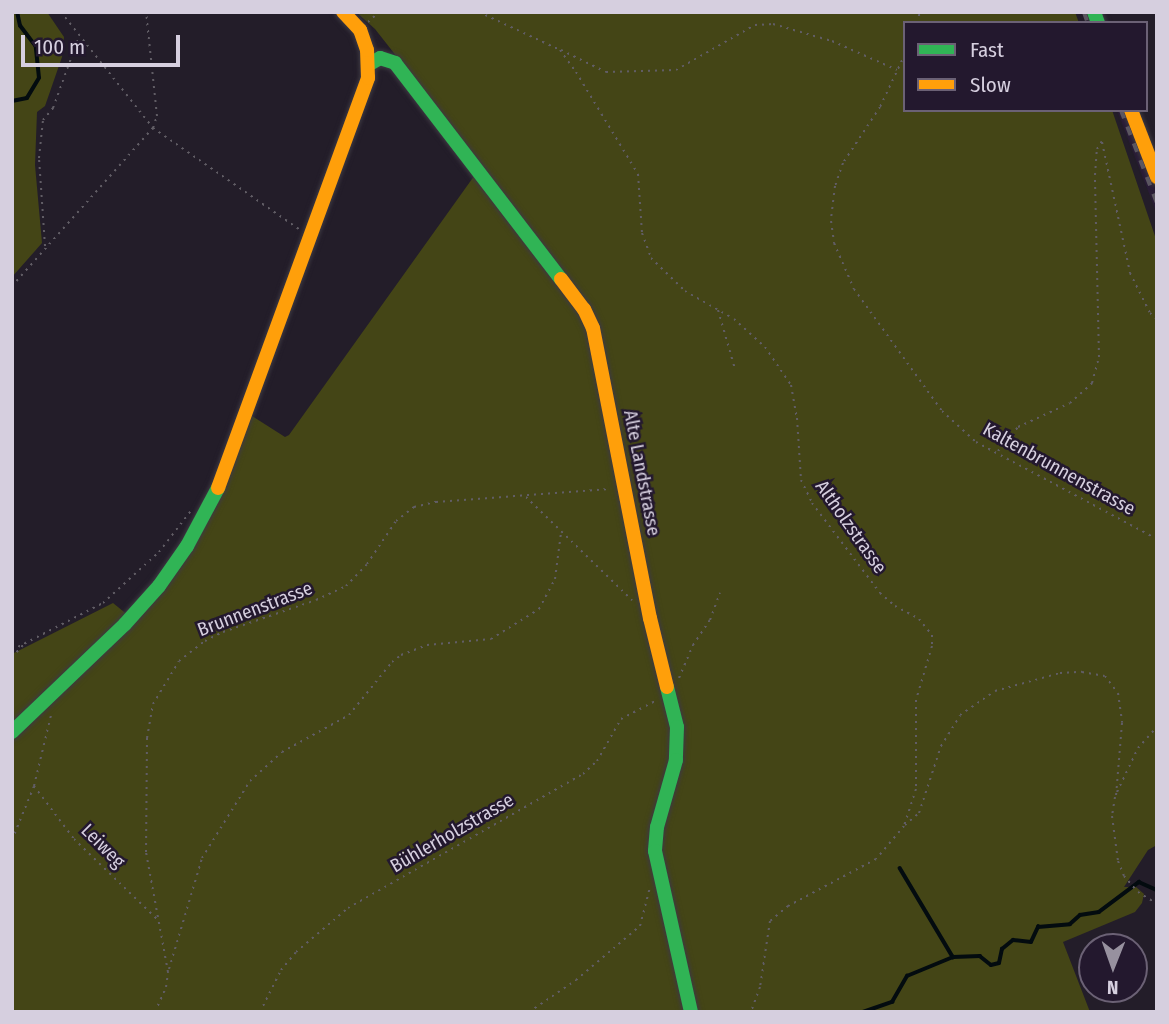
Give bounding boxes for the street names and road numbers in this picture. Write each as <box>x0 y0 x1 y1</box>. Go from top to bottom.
street label: Alte Landstrasse <box>619 408 665 538</box>
street label: Kaltenbrunnenstrasse <box>979 418 1139 520</box>
street label: Altholzstrasse <box>810 476 892 578</box>
street label: Brunnenstrasse <box>194 577 316 641</box>
street label: Bühlerholzstrasse <box>386 788 518 878</box>
street label: Leiweg <box>76 819 130 873</box>

